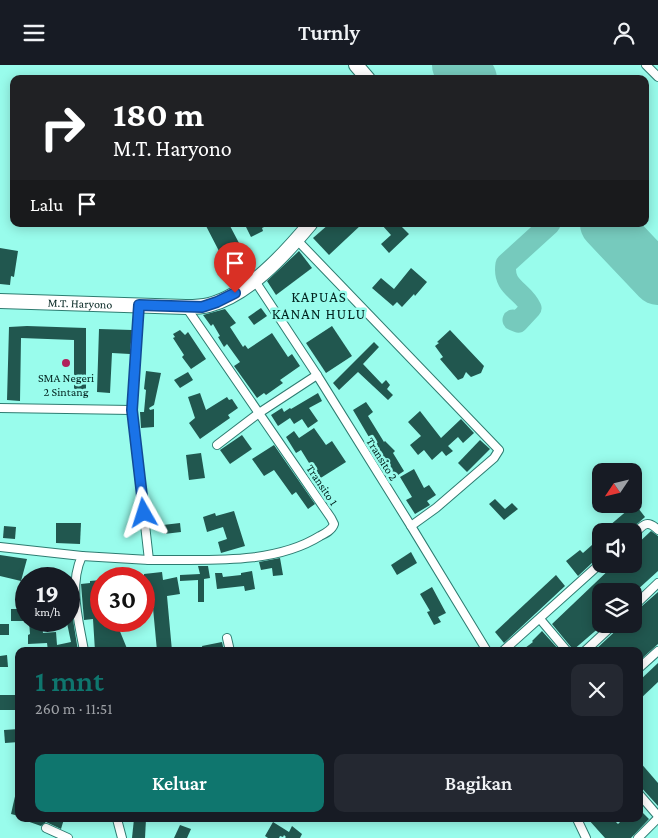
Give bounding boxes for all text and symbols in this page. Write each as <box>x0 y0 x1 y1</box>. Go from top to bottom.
icon: menu <box>20 19 48 47</box>
icon: person <box>610 19 638 47</box>
text: Turnly <box>298 20 360 45</box>
icon: right <box>30 95 95 160</box>
text: 180 m <box>113 95 204 134</box>
text: M.T. Haryono <box>113 136 232 161</box>
icon: arrive <box>73 190 101 218</box>
text: Lalu <box>30 194 63 215</box>
pin <box>214 242 256 293</box>
icon: arrive <box>221 249 249 277</box>
district label: KAPUAS KANAN HULU <box>272 289 366 322</box>
street label: M.T. Haryono <box>47 296 113 312</box>
marker: SMA Negeri 2 Sintang <box>60 357 72 369</box>
place label: SMA Negeri 2 Sintang <box>38 371 94 399</box>
street label: Transito 2 <box>363 435 401 483</box>
street label: Transito 1 <box>303 462 341 508</box>
north arrow <box>592 463 642 513</box>
map controls <box>592 463 642 633</box>
position arrow <box>117 486 169 538</box>
button: sound <box>592 523 642 573</box>
speed limit sign: 30 <box>90 567 155 632</box>
text: 19 <box>36 580 59 607</box>
button: layers <box>592 583 642 633</box>
text: km/h <box>35 605 60 619</box>
text: 1 mnt <box>35 664 104 697</box>
button: close <box>571 664 623 716</box>
text: 260 m · 11:51 <box>35 700 113 717</box>
button: Keluar <box>35 754 324 812</box>
button: Bagikan <box>334 754 623 812</box>

